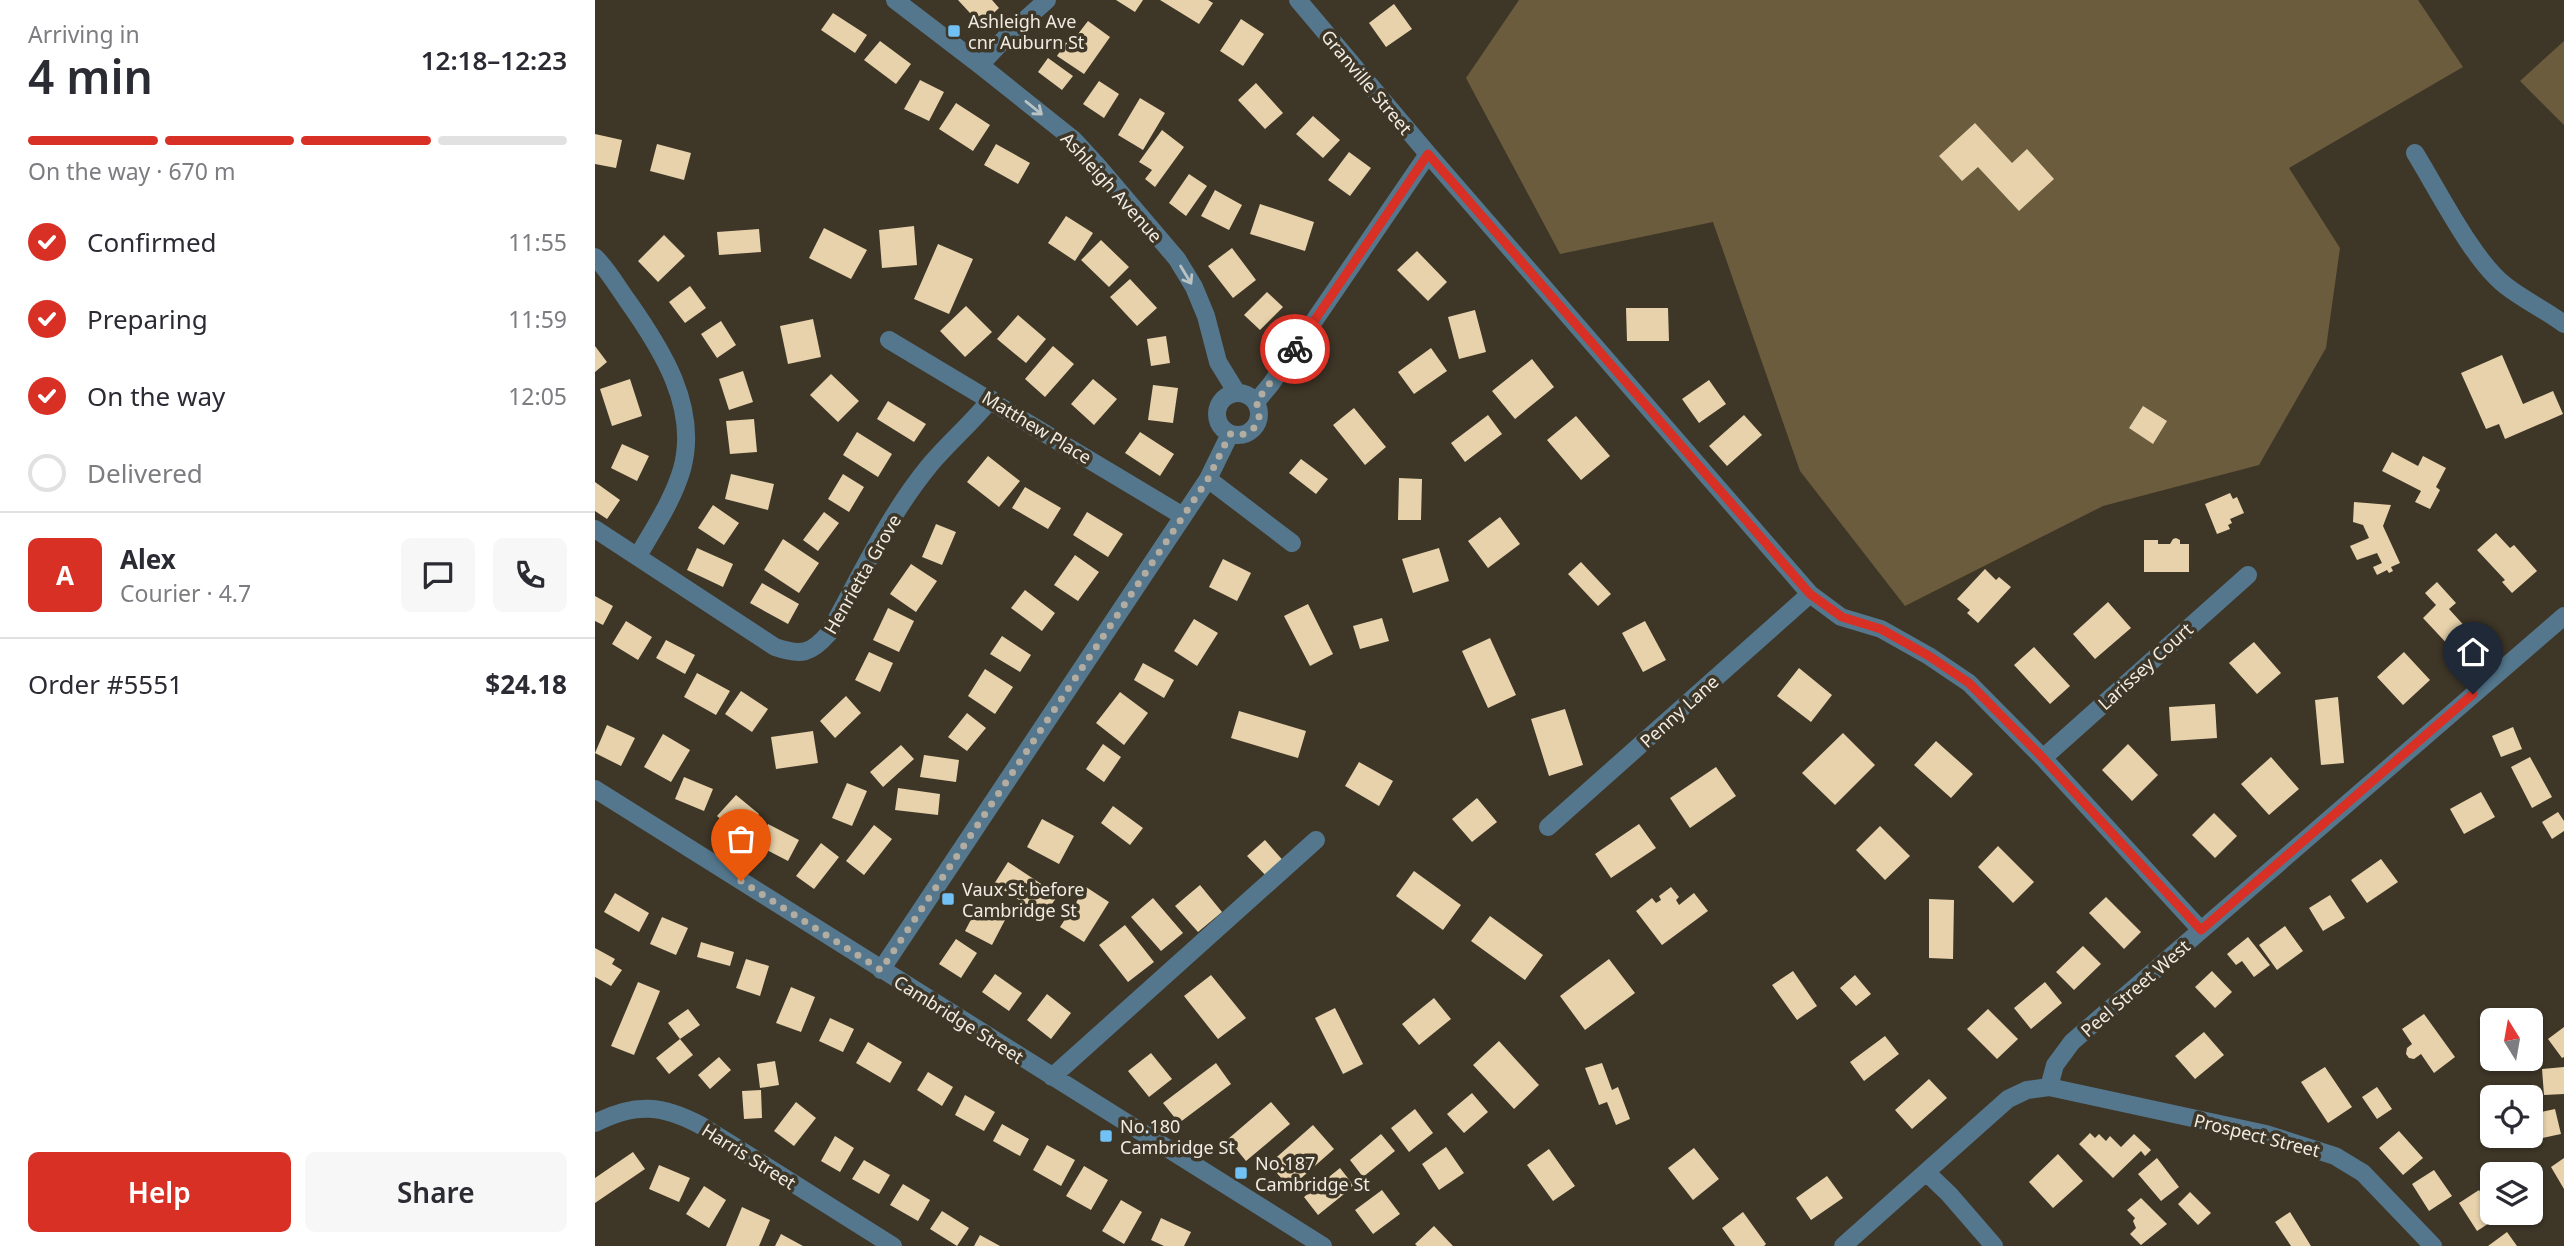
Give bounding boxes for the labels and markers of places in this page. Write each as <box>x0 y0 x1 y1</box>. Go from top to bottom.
place label: Ashleigh Ave cnr Auburn St <box>968 9 1085 54</box>
marker: Ashleigh Ave cnr Auburn St <box>946 23 962 39</box>
pin <box>2443 622 2503 694</box>
pin <box>711 809 771 881</box>
place label: Vaux St before Cambridge St <box>962 877 1084 922</box>
marker: Vaux St before Cambridge St <box>940 891 956 907</box>
place label: No.180 Cambridge St <box>1120 1114 1235 1159</box>
marker: No.180 Cambridge St <box>1098 1128 1114 1144</box>
place label: No.187 Cambridge St <box>1255 1151 1370 1196</box>
marker: No.187 Cambridge St <box>1233 1165 1249 1181</box>

